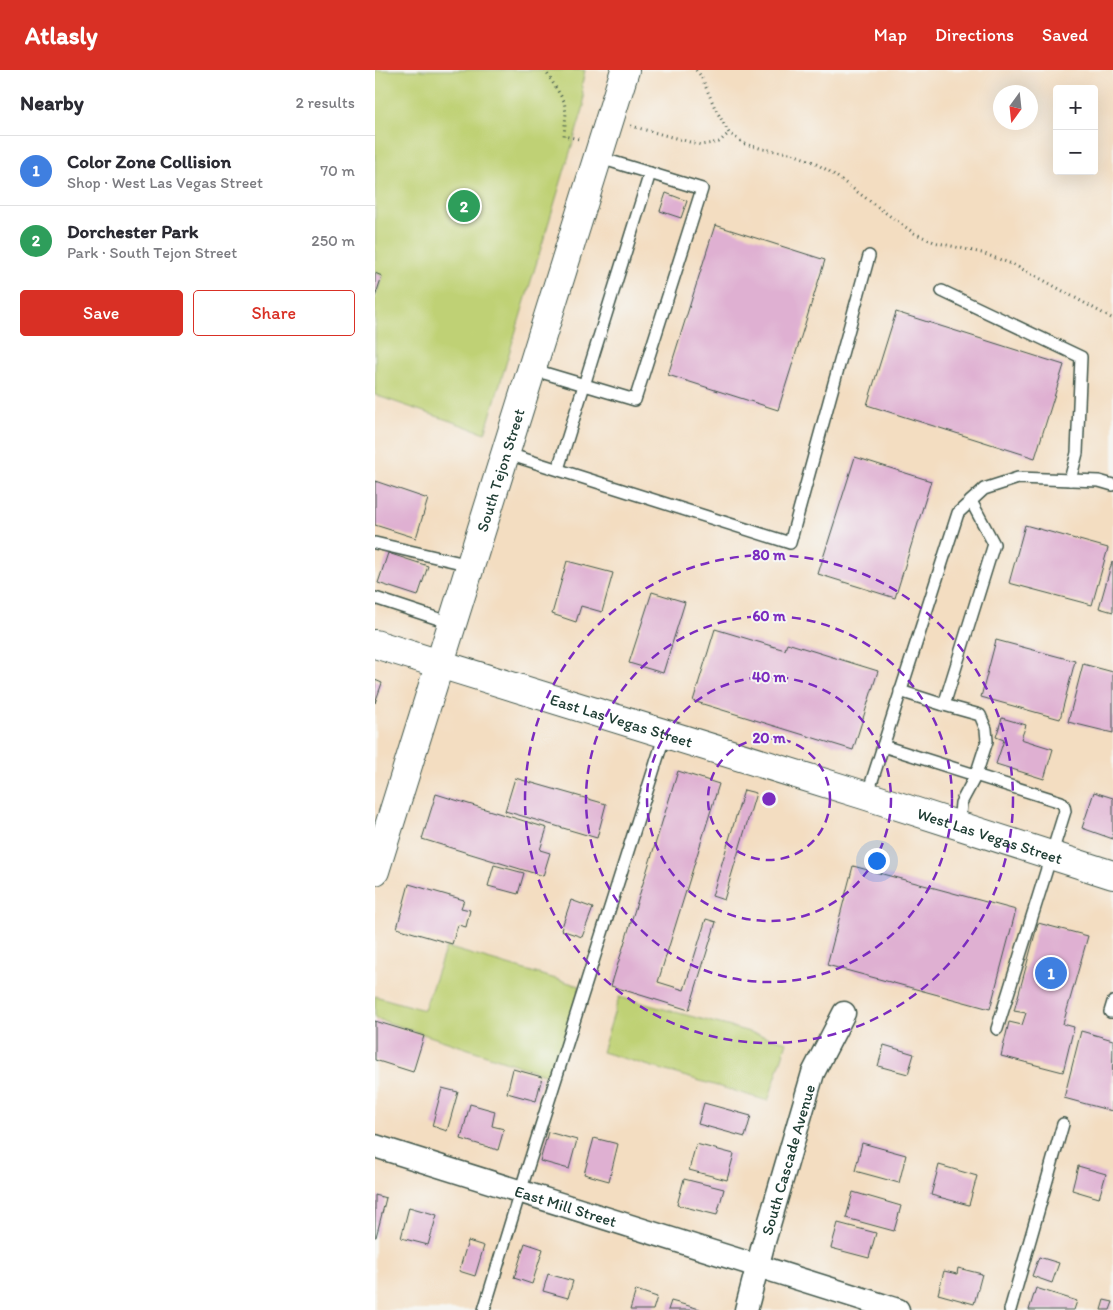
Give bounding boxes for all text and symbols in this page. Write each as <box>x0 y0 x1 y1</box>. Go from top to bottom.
text: Atlasly <box>25 21 98 50</box>
text: Map <box>874 24 907 46</box>
text: Directions <box>935 24 1014 46</box>
text: Saved <box>1042 24 1088 46</box>
north arrow <box>993 85 1038 130</box>
map controls <box>1053 85 1098 175</box>
button: + <box>1053 85 1098 130</box>
text: Nearby <box>20 90 84 115</box>
text: 2 results <box>295 93 355 112</box>
button: − <box>1053 130 1098 175</box>
text: Color Zone Collision <box>67 150 231 173</box>
text: 1 <box>32 161 40 180</box>
text: 70 m <box>320 161 355 180</box>
text: Shop · West Las Vegas Street <box>67 173 263 192</box>
pin: 2 <box>448 187 480 225</box>
text: Dorchester Park <box>67 220 199 243</box>
text: 2 <box>32 231 40 250</box>
text: 250 m <box>311 231 355 250</box>
text: Park · South Tejon Street <box>67 243 237 262</box>
button: Save <box>20 290 183 336</box>
button: Share <box>193 290 355 336</box>
street label: South Tejon Street <box>472 406 529 534</box>
text: 80 m <box>752 546 786 564</box>
text: 60 m <box>752 607 786 625</box>
text: 40 m <box>752 668 787 686</box>
street label: East Las Vegas Street <box>548 690 695 752</box>
text: 20 m <box>752 729 786 747</box>
centre of rings <box>760 790 778 808</box>
street label: West Las Vegas Street <box>915 804 1065 868</box>
your location <box>864 848 890 874</box>
pin: 1 <box>1035 954 1067 992</box>
street label: South Cascade Avenue <box>757 1082 819 1237</box>
street label: East Mill Street <box>512 1181 619 1231</box>

